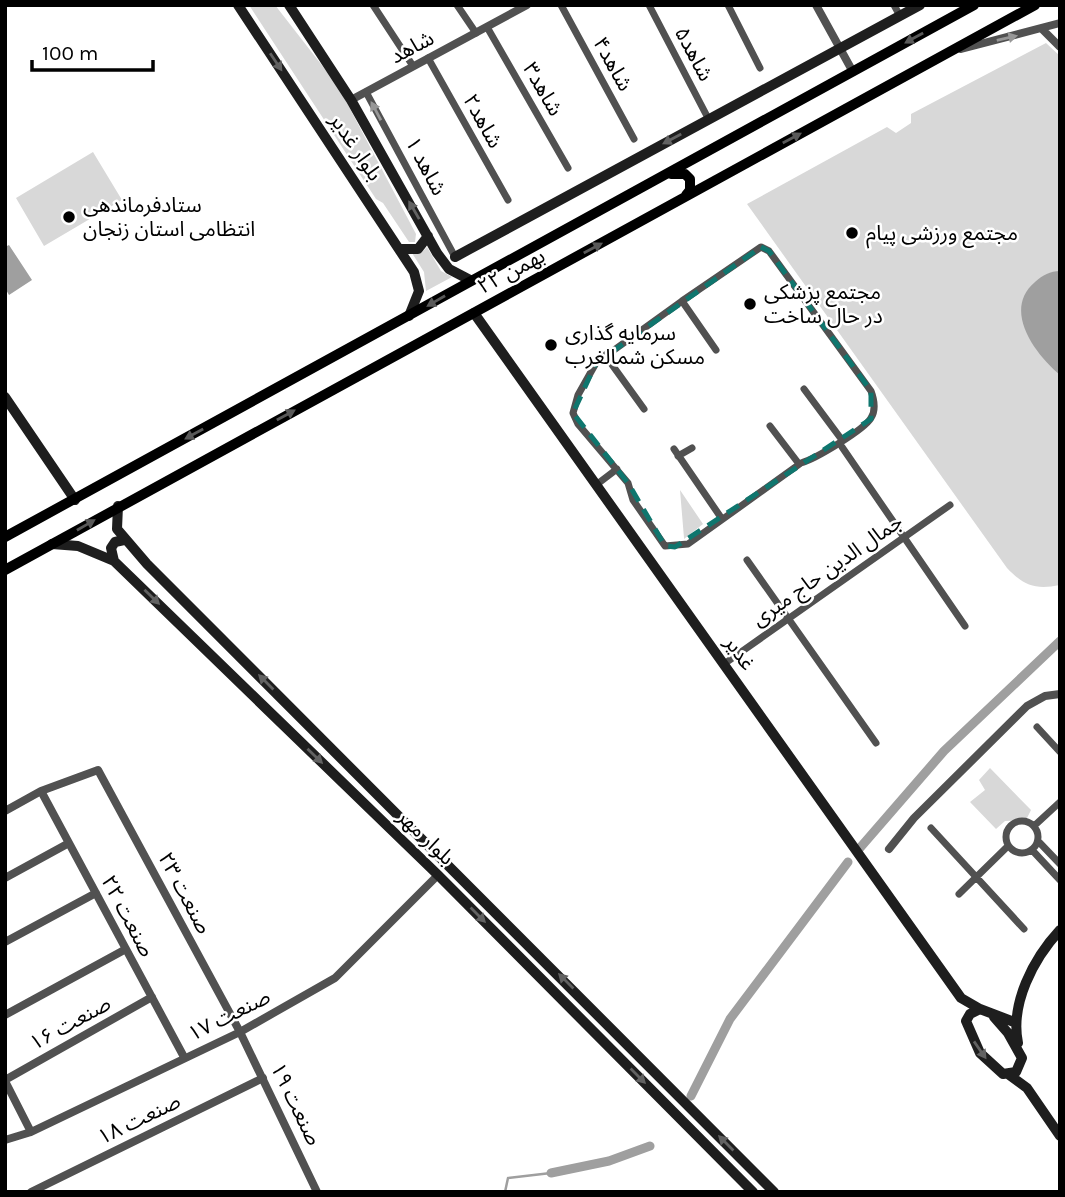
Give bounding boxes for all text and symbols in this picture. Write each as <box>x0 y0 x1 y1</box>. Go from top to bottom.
street label: شاهد۵ <box>670 23 718 85</box>
street label: شاهد <box>386 26 438 68</box>
scale bar <box>32 28 152 72</box>
one-way arrow <box>905 32 924 44</box>
one-way arrow <box>997 32 1019 43</box>
street label: شاهد۴ <box>588 33 638 95</box>
text: 100 m <box>42 41 99 65</box>
one-way arrow <box>269 53 283 71</box>
street label: شاهد۳ <box>518 58 568 120</box>
street label: شاهد۲ <box>458 90 508 152</box>
one-way arrow <box>370 101 382 120</box>
street label: بلوار غدیر <box>324 108 387 185</box>
one-way arrow <box>782 132 802 144</box>
street label: شاهد ۱ <box>401 133 451 199</box>
one-way arrow <box>662 133 682 145</box>
place label: ستادفرماندهی انتظامی استان زنجان <box>83 193 255 241</box>
one-way arrow <box>408 200 420 220</box>
marker: ستادفرماندهی انتظامی استان زنجان <box>61 209 77 225</box>
place label: مجتمع ورزشی پیام <box>866 221 1018 249</box>
marker: مجتمع ورزشی پیام <box>844 225 860 241</box>
street label: ۲۲ بهمن <box>473 243 549 299</box>
one-way arrow <box>584 243 604 255</box>
place label: مجتمع پزشکی در حال ساخت <box>764 280 883 328</box>
one-way arrow <box>426 294 445 307</box>
marker: مجتمع پزشکی در حال ساخت <box>742 296 758 312</box>
place label: سرمایه گذاری مسکن شمالغرب <box>565 321 705 369</box>
marker: سرمایه گذاری مسکن شمالغرب <box>543 337 559 353</box>
one-way arrow <box>276 409 295 421</box>
one-way arrow <box>184 428 203 440</box>
street label: جمال الدین حاج میری <box>747 509 909 633</box>
one-way arrow <box>77 518 96 531</box>
one-way arrow <box>143 589 160 606</box>
street label: غدیر <box>719 630 760 675</box>
one-way arrow <box>258 675 275 691</box>
one-way arrow <box>306 747 323 763</box>
street label: بلوار مهر <box>392 804 459 870</box>
street label: صنعت ۲۳ <box>153 848 217 938</box>
street label: صنعت ۲۲ <box>96 871 160 961</box>
one-way arrow <box>469 906 486 923</box>
one-way arrow <box>557 973 574 990</box>
street label: صنعت ۱۷ <box>184 984 274 1046</box>
street label: صنعت ۱۶ <box>25 991 115 1055</box>
one-way arrow <box>973 1041 987 1059</box>
street label: صنعت ۱۹ <box>266 1059 326 1149</box>
one-way arrow <box>630 1068 646 1084</box>
street label: صنعت ۱۸ <box>94 1089 184 1149</box>
one-way arrow <box>718 1135 734 1152</box>

